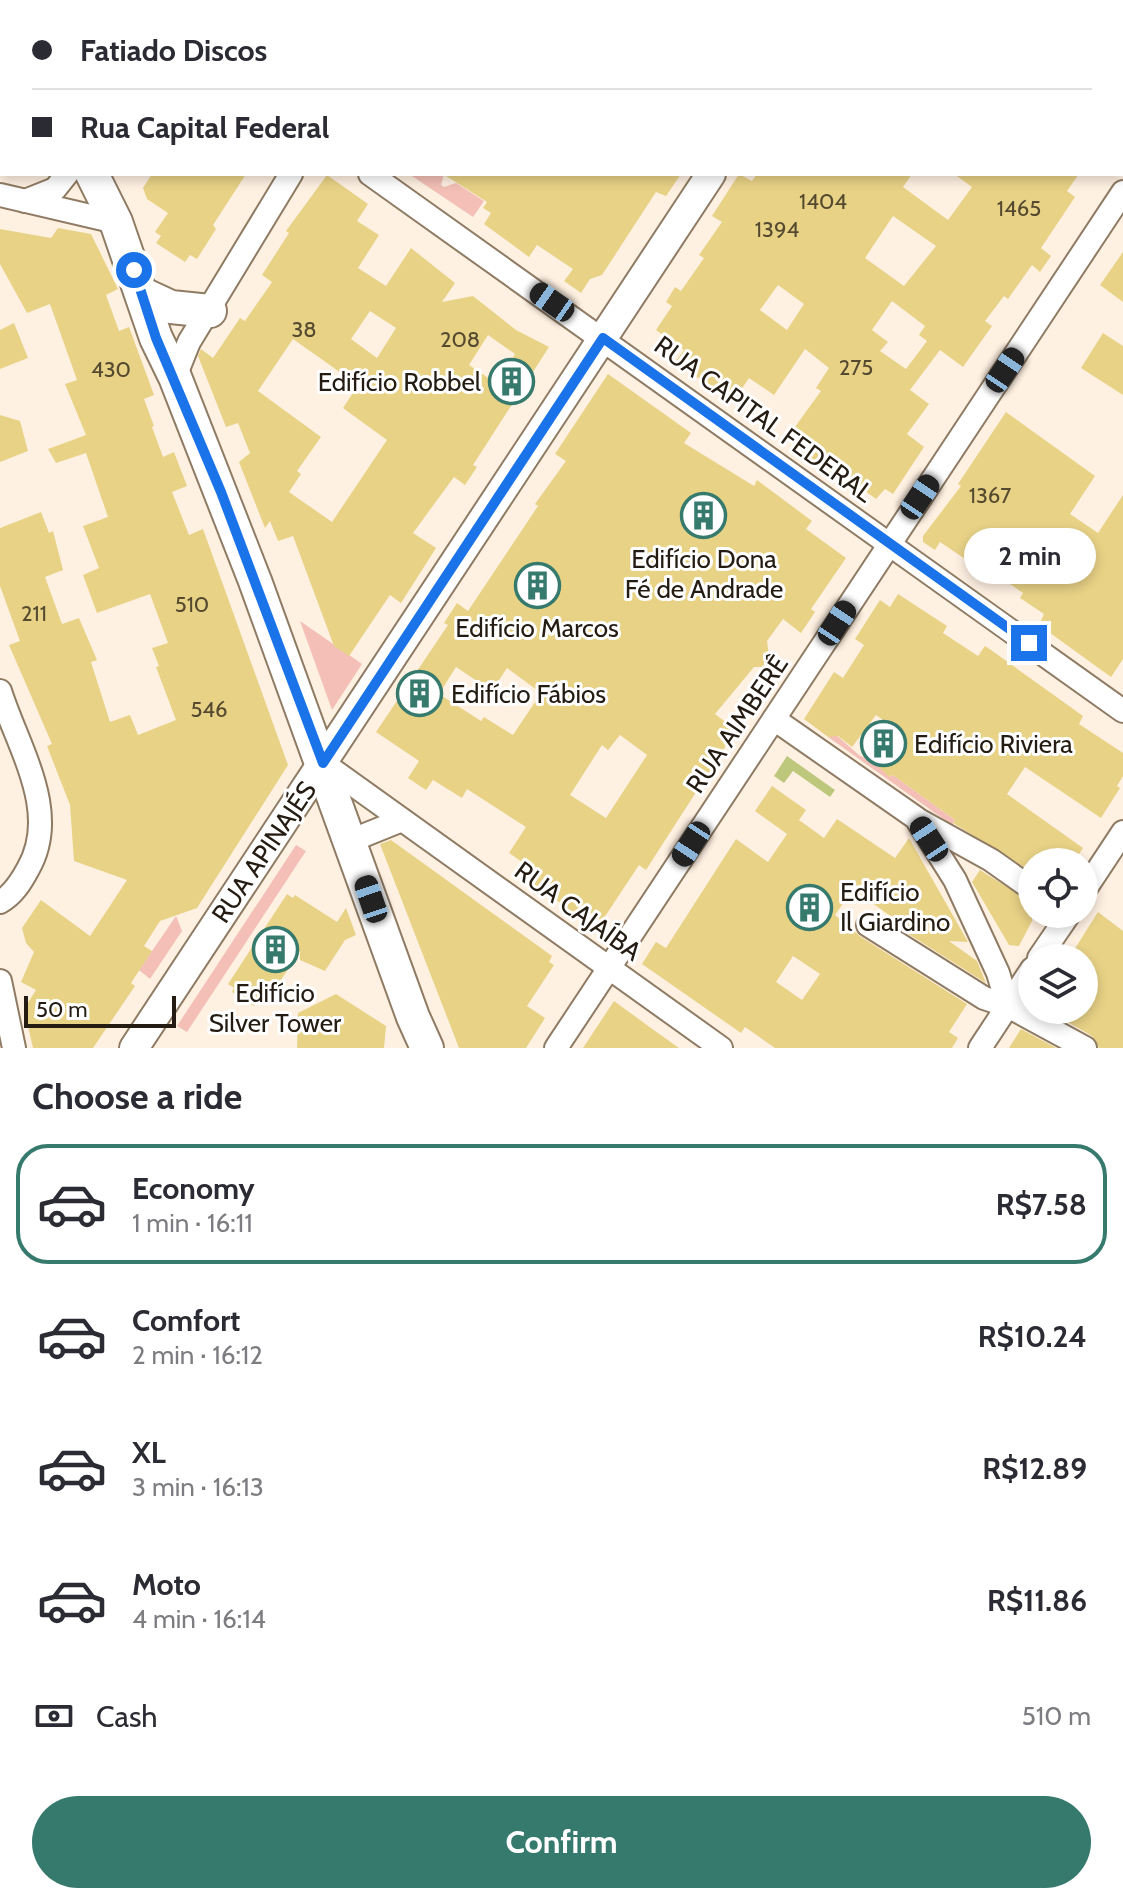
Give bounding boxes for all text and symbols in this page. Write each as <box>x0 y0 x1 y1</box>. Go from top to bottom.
text: Fatiado Discos <box>80 32 267 69</box>
text: Rua Capital Federal <box>80 109 329 146</box>
house number: 1404 <box>799 188 847 215</box>
house number: 1465 <box>997 195 1041 222</box>
house number: 1394 <box>755 216 799 243</box>
route start <box>116 252 152 288</box>
car <box>525 278 579 326</box>
house number: 38 <box>291 316 317 343</box>
house number: 208 <box>440 326 480 353</box>
street label: RUA CAPITAL FEDERAL <box>648 329 880 509</box>
car <box>982 343 1028 397</box>
house number: 275 <box>839 354 873 381</box>
house number: 430 <box>91 356 131 383</box>
building icon: Edifício Robbel <box>488 358 536 406</box>
place label: Edifício Robbel <box>318 366 481 398</box>
car <box>897 470 943 524</box>
house number: 1367 <box>969 482 1011 509</box>
building icon: Edifício Dona Fé de Andrade <box>680 492 728 540</box>
callout: 2 min <box>963 527 1095 583</box>
text: 2 min <box>999 540 1061 572</box>
place label: Edifício Dona Fé de Andrade <box>625 543 783 605</box>
building icon: Edifício Marcos <box>513 561 561 609</box>
house number: 510 <box>175 591 209 618</box>
car <box>814 596 860 650</box>
house number: 211 <box>21 600 47 627</box>
place label: Edifício Marcos <box>455 612 619 644</box>
route end <box>1011 625 1047 661</box>
street label: RUA AIMBERÊ <box>679 649 795 799</box>
building icon: Edifício Fábios <box>396 670 444 718</box>
place label: Edifício Fábios <box>451 678 606 710</box>
house number: 546 <box>190 696 228 723</box>
building icon: Edifício Riviera <box>859 720 907 768</box>
place label: Edifício Riviera <box>914 728 1073 760</box>
street label: RUA APINAJÉS <box>205 775 323 929</box>
car <box>906 812 952 866</box>
car <box>668 817 714 871</box>
map controls <box>1018 848 1098 1024</box>
button: locate <box>1018 848 1098 928</box>
street label: RUA CAJAÍBA <box>508 854 648 968</box>
car <box>352 872 390 926</box>
place label: Edifício Il Giardino <box>840 876 950 938</box>
building icon: Edifício Il Giardino <box>785 883 833 931</box>
building icon: Edifício Silver Tower <box>251 926 299 974</box>
button: layers <box>1018 944 1098 1024</box>
place label: Edifício Silver Tower <box>209 977 342 1039</box>
scale bar <box>24 992 176 1028</box>
text: 50 m <box>36 996 88 1023</box>
text: Choose a ride <box>32 1074 242 1118</box>
icon: car <box>36 1168 108 1240</box>
text: Economy <box>132 1170 255 1207</box>
text: R$7.58 <box>996 1186 1087 1223</box>
text: 1 min · 16:11 <box>132 1207 253 1239</box>
icon: car <box>36 1300 108 1372</box>
text: Comfort <box>132 1302 240 1339</box>
text: R$10.24 <box>978 1318 1087 1355</box>
text: 2 min · 16:12 <box>132 1339 263 1371</box>
icon: car <box>36 1432 108 1504</box>
text: XL <box>132 1434 166 1471</box>
text: R$12.89 <box>982 1450 1087 1487</box>
text: 3 min · 16:13 <box>132 1471 264 1503</box>
icon: car <box>36 1564 108 1636</box>
text: Moto <box>132 1566 201 1603</box>
text: R$11.86 <box>987 1582 1087 1619</box>
text: 4 min · 16:14 <box>132 1603 266 1635</box>
icon: cash <box>32 1694 76 1738</box>
text: Cash <box>96 1698 158 1735</box>
text: 510 m <box>1022 1700 1091 1732</box>
button: Confirm <box>32 1796 1091 1888</box>

